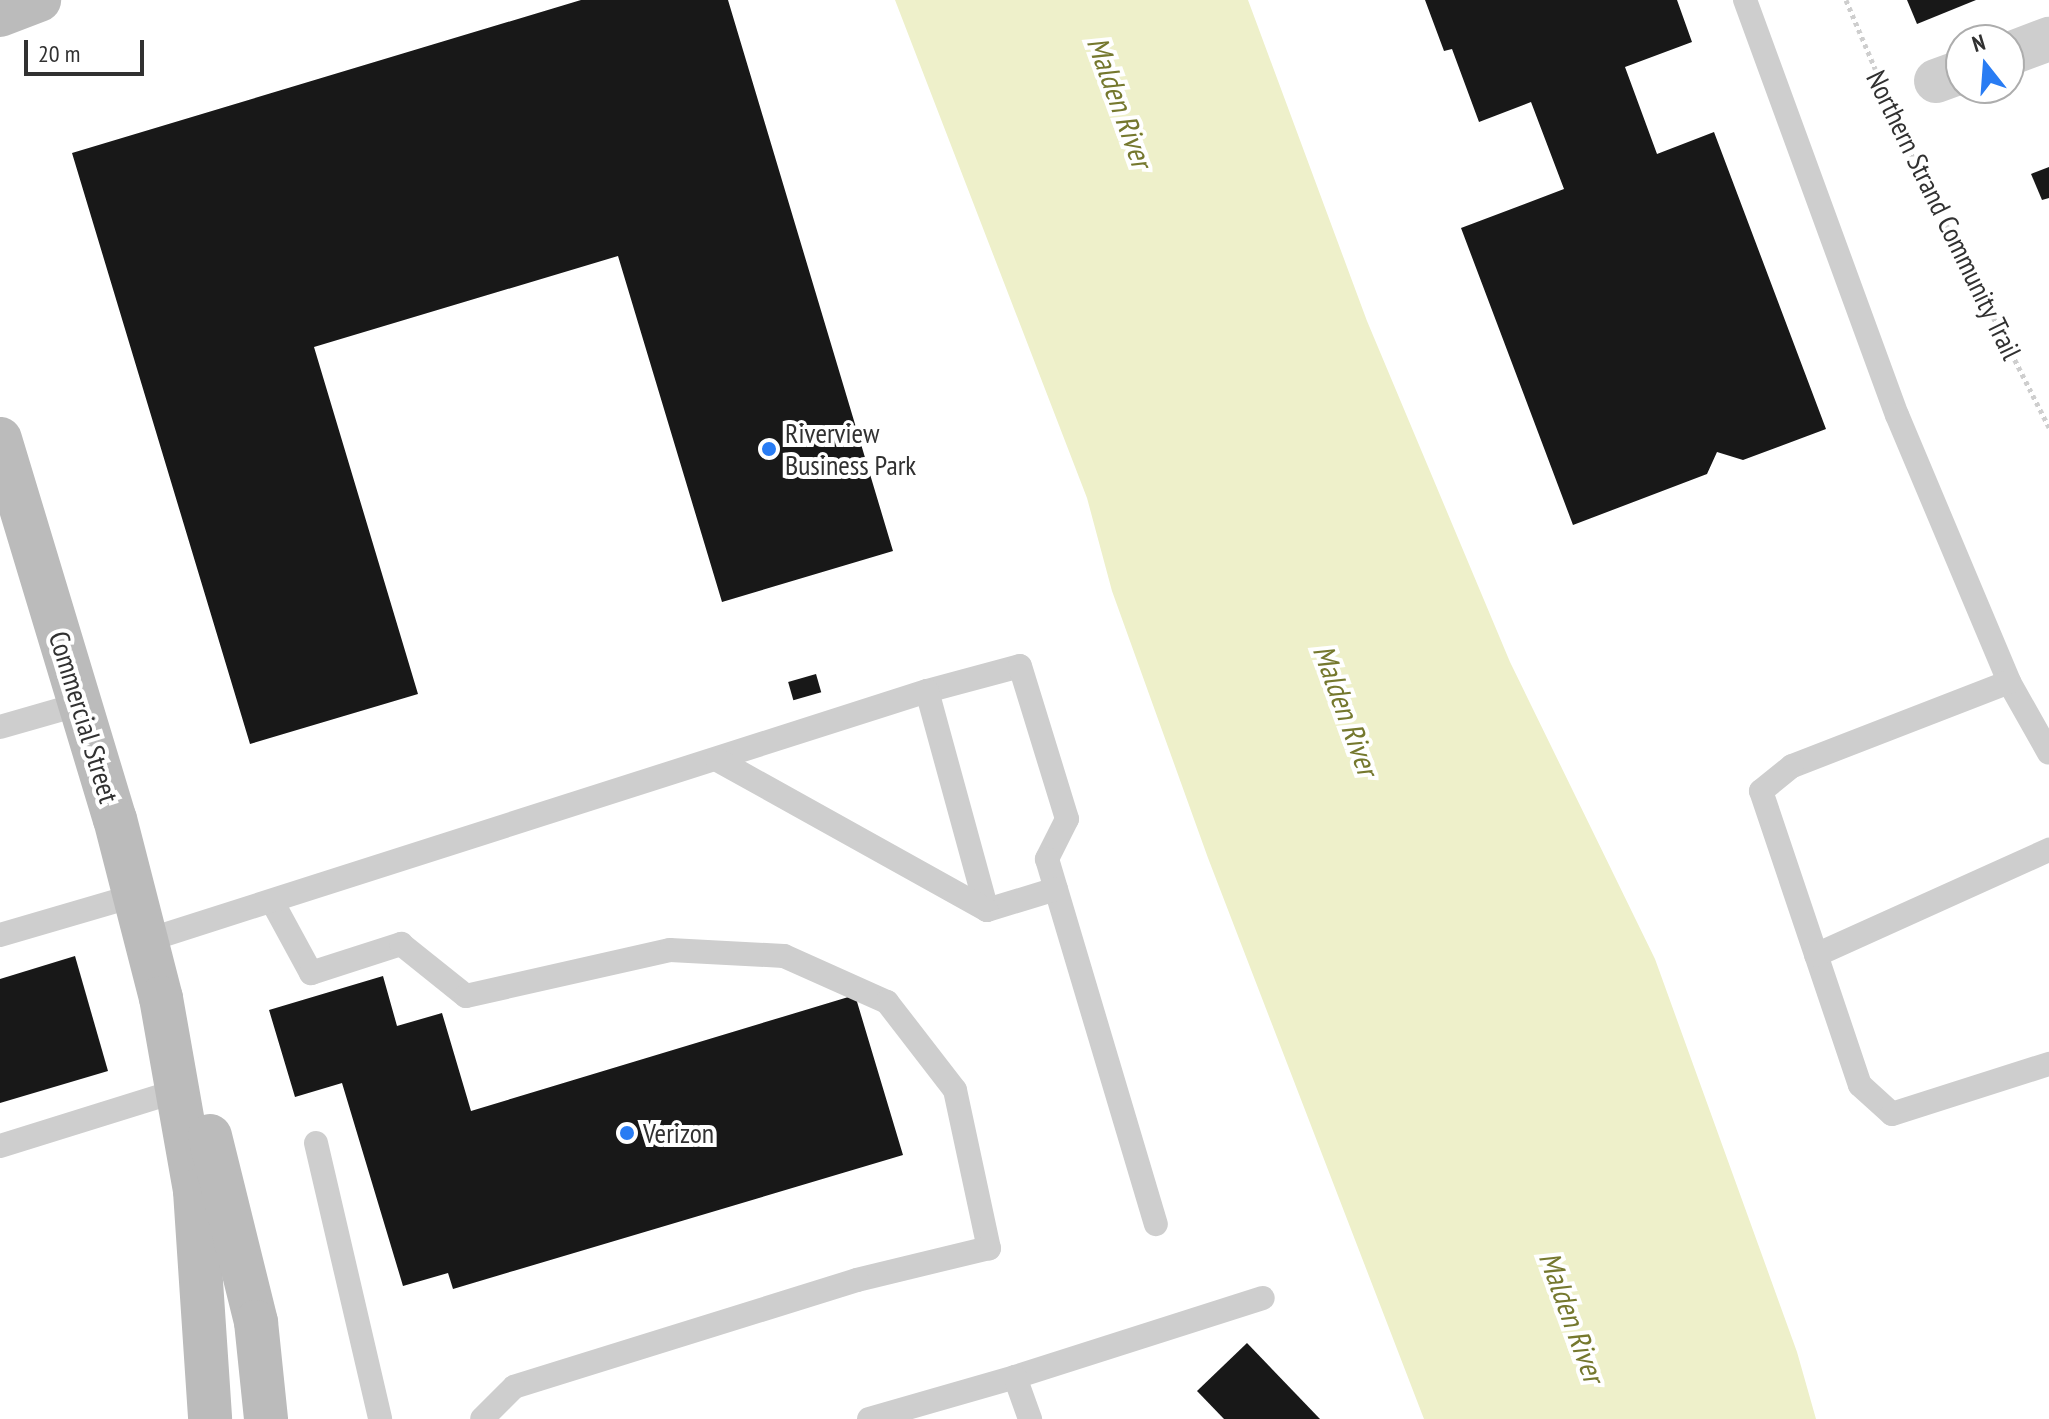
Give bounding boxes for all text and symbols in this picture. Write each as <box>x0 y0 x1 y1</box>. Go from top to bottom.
scale bar <box>28 24 148 74</box>
north arrow <box>1945 24 2025 104</box>
text: N <box>1969 28 1988 58</box>
water label: Malden River <box>1080 32 1160 172</box>
text: 20 m <box>38 38 80 69</box>
street label: Northern Strand Community Trail <box>1859 64 2029 366</box>
place label: Riverview Business Park <box>785 416 916 482</box>
marker: Riverview Business Park <box>760 440 778 458</box>
street label: Commercial Street <box>42 627 126 807</box>
water label: Malden River <box>1306 640 1386 780</box>
place label: Verizon <box>643 1116 714 1150</box>
marker: Verizon <box>618 1124 636 1142</box>
water label: Malden River <box>1532 1247 1612 1387</box>

